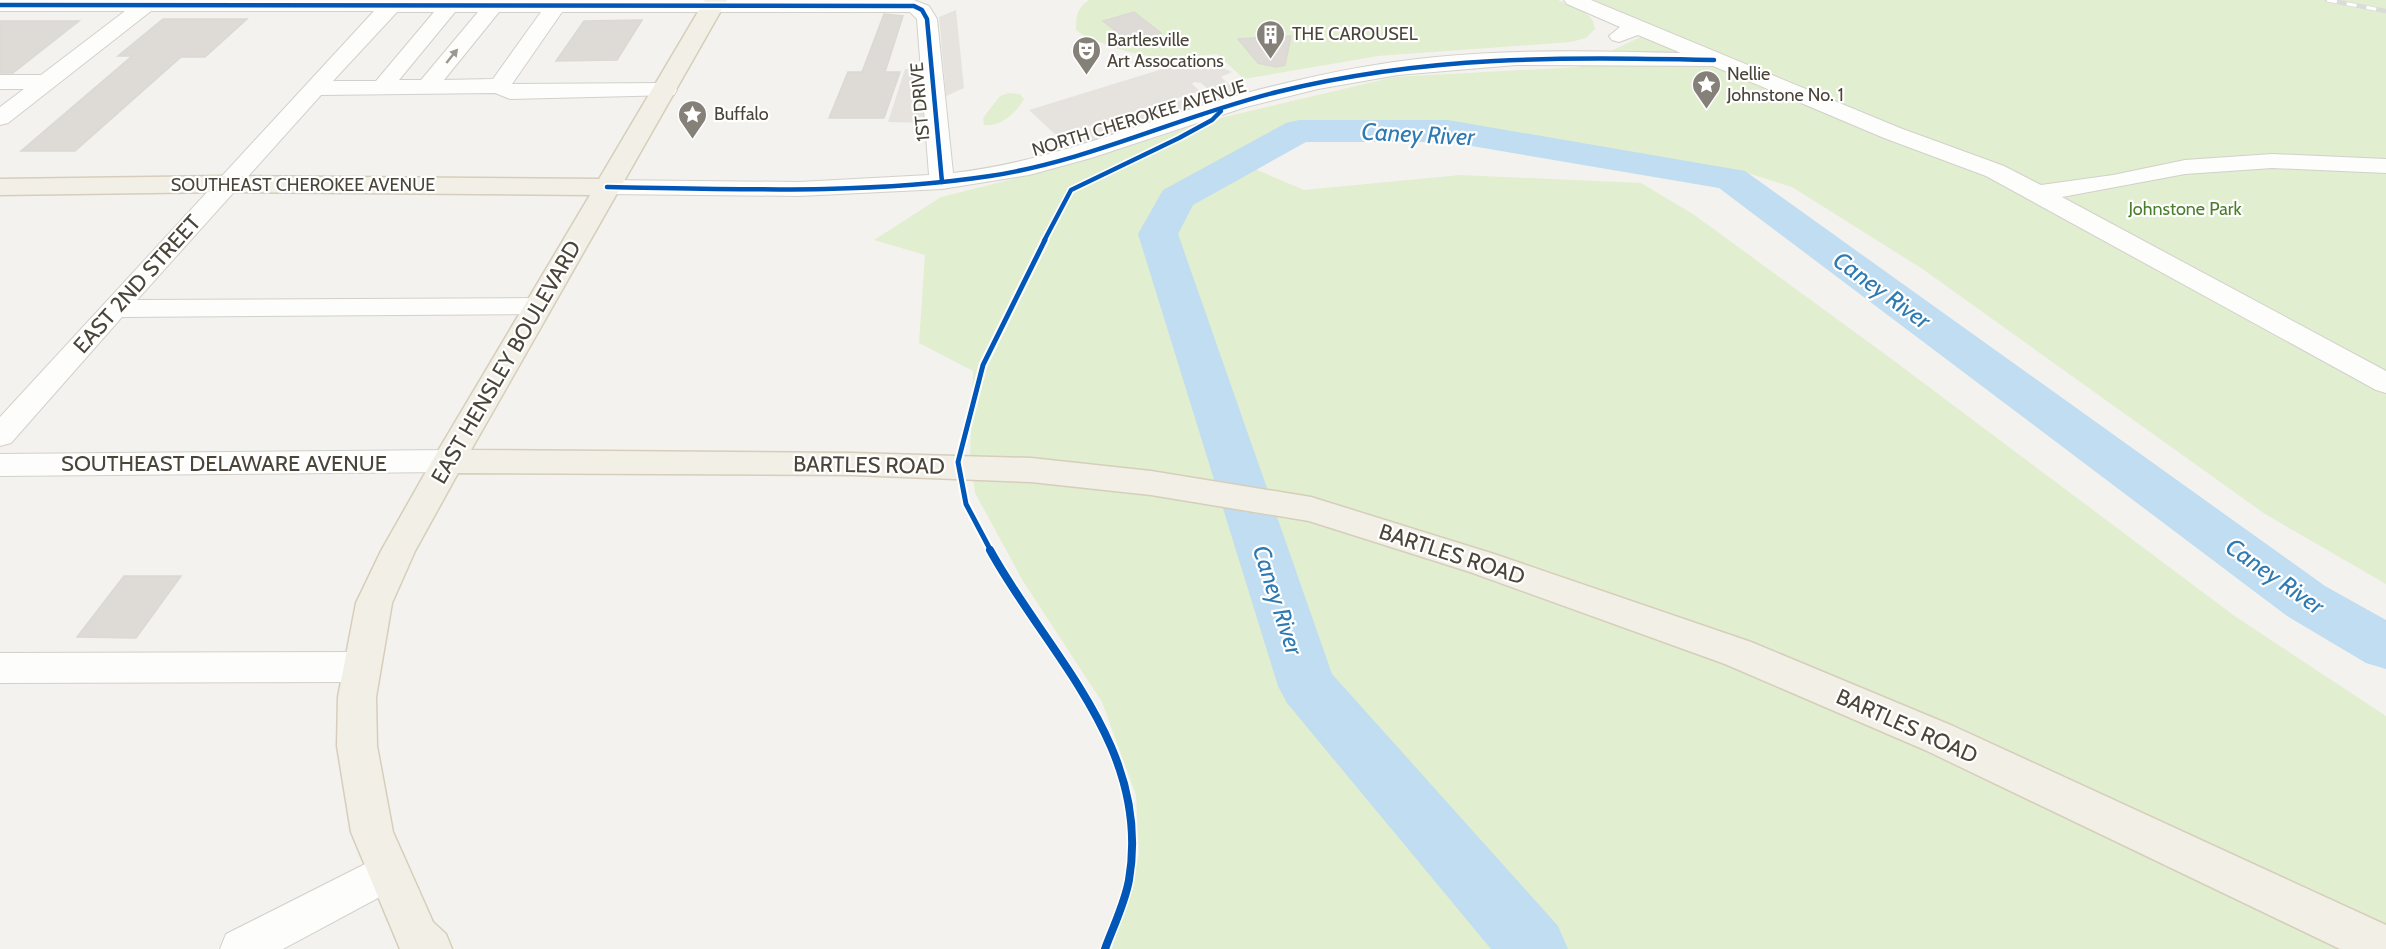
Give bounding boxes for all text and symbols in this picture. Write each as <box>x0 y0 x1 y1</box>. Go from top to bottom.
building icon: THE CAROUSEL <box>1255 18 1287 60</box>
place label: THE CAROUSEL <box>1292 23 1418 45</box>
place label: Bartlesville Art Assocations <box>1107 29 1224 72</box>
theatre icon: Bartlesville Art Assocations <box>1070 34 1102 76</box>
one-way arrow <box>445 49 457 64</box>
street label: 1ST DRIVE <box>906 61 934 143</box>
place label: Nellie Johnstone No. 1 <box>1726 63 1844 106</box>
place icon: Nellie Johnstone No. 1 <box>1690 68 1722 110</box>
street label: NORTH CHEROKEE AVENUE <box>1029 75 1249 161</box>
place icon: Buffalo <box>677 98 709 140</box>
place label: Buffalo <box>714 103 769 125</box>
water label: Caney River <box>1361 117 1477 152</box>
street label: SOUTHEAST CHEROKEE AVENUE <box>171 174 435 196</box>
park label: Johnstone Park <box>2127 198 2243 220</box>
street label: EAST 2ND STREET <box>68 209 206 359</box>
street label: EAST HENSLEY BOULEVARD <box>425 236 587 488</box>
water label: Caney River <box>1828 245 1938 336</box>
street label: SOUTHEAST DELAWARE AVENUE <box>61 450 387 477</box>
street label: BARTLES ROAD <box>793 450 945 480</box>
street label: BARTLES ROAD <box>1376 518 1528 590</box>
water label: Caney River <box>2220 532 2331 621</box>
water label: Caney River <box>1247 542 1310 660</box>
street label: BARTLES ROAD <box>1832 683 1982 769</box>

